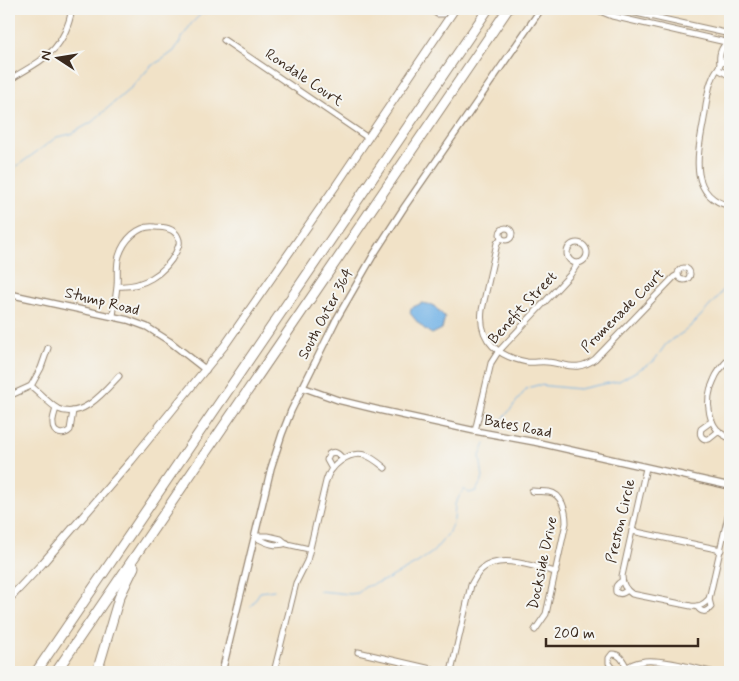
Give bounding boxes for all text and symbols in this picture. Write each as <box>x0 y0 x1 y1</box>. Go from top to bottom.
north arrow <box>32 32 82 82</box>
street label: Rondale Court <box>261 44 347 112</box>
text: N <box>36 49 56 62</box>
street label: South Outer 364 <box>294 265 359 363</box>
street label: Promenade Court <box>577 265 669 357</box>
street label: Benefit Street <box>484 267 562 349</box>
street label: Stump Road <box>63 283 142 321</box>
street label: Bates Road <box>482 411 554 443</box>
street label: Preston Circle <box>602 477 640 565</box>
street label: Dockside Drive <box>523 514 563 611</box>
scale bar <box>546 616 699 648</box>
text: 200 m <box>554 624 595 644</box>

